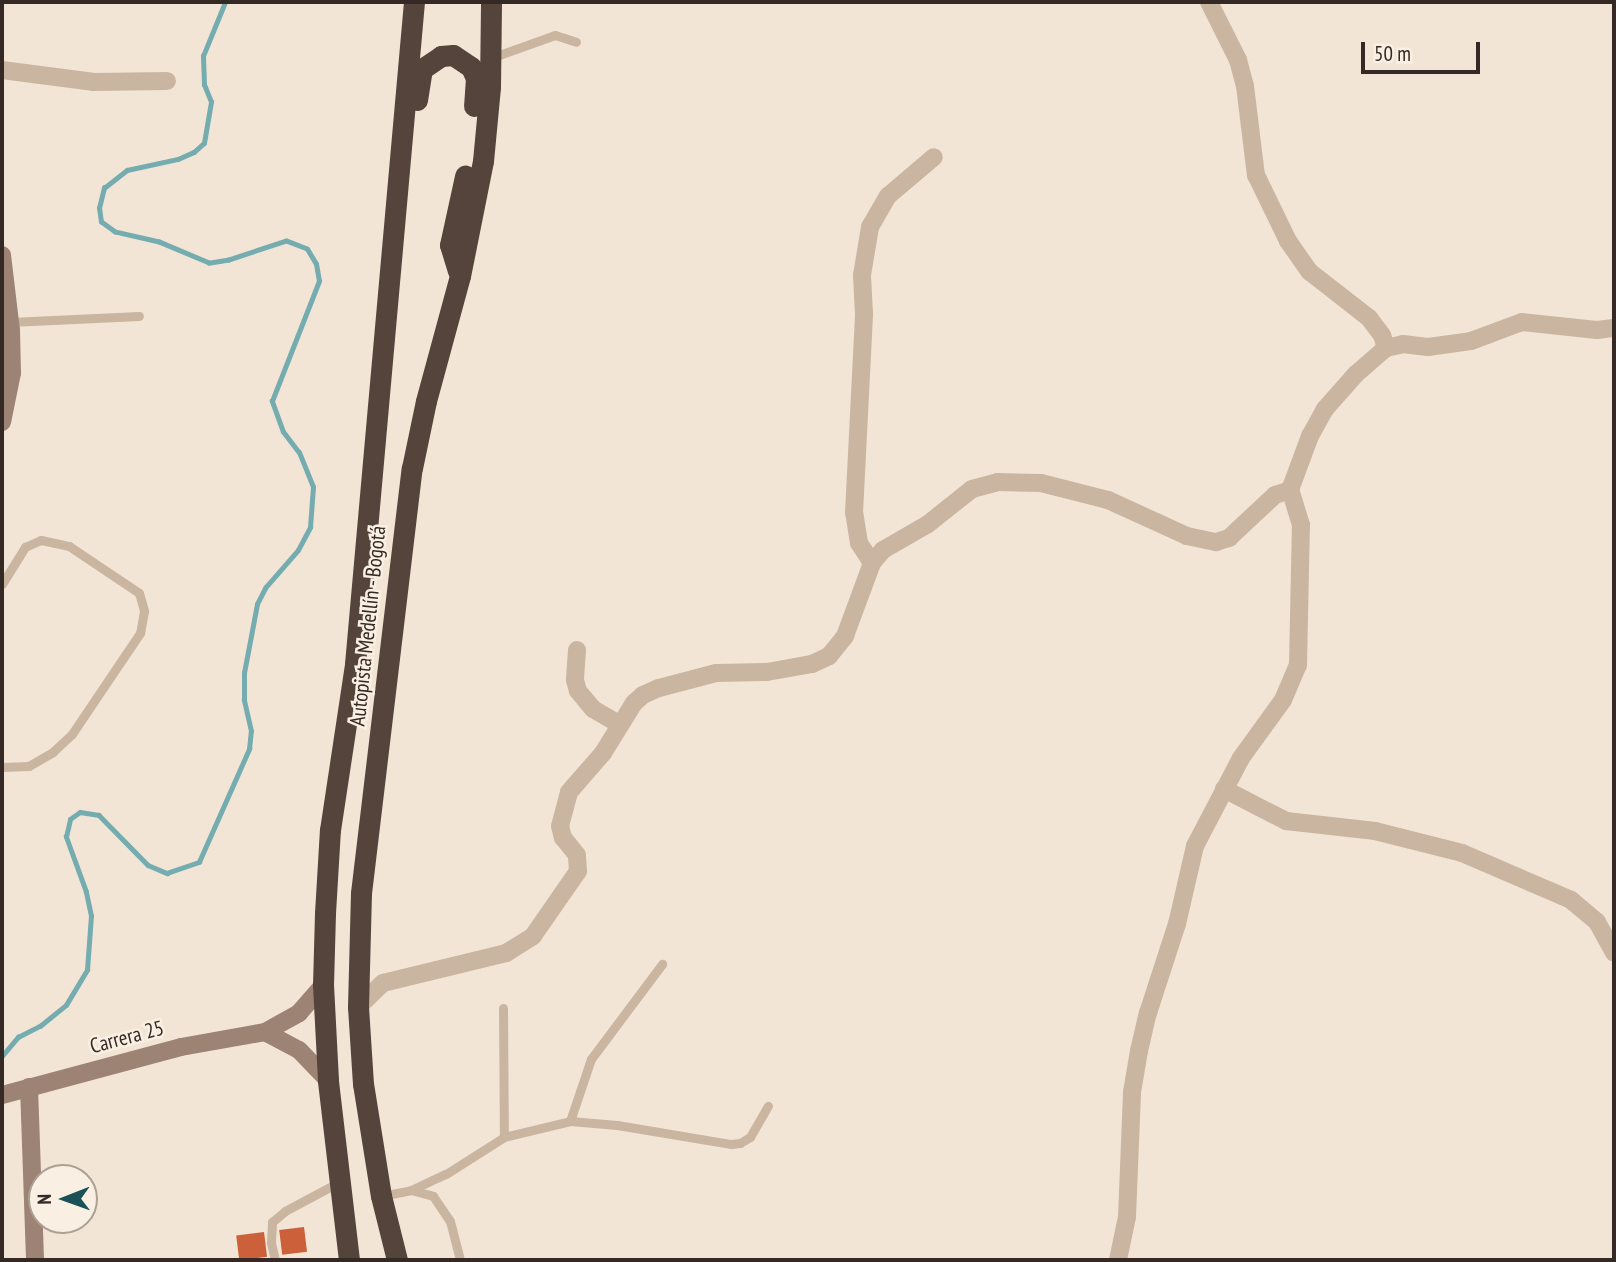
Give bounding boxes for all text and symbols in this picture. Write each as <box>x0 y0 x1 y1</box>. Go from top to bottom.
scale bar <box>1364 28 1483 72</box>
text: 50 m <box>1374 40 1411 67</box>
street label: Autopista Medellín - Bogotá <box>345 524 391 728</box>
street label: Carrera 25 <box>87 1015 167 1059</box>
north arrow <box>28 1164 98 1234</box>
text: N <box>32 1194 56 1205</box>

